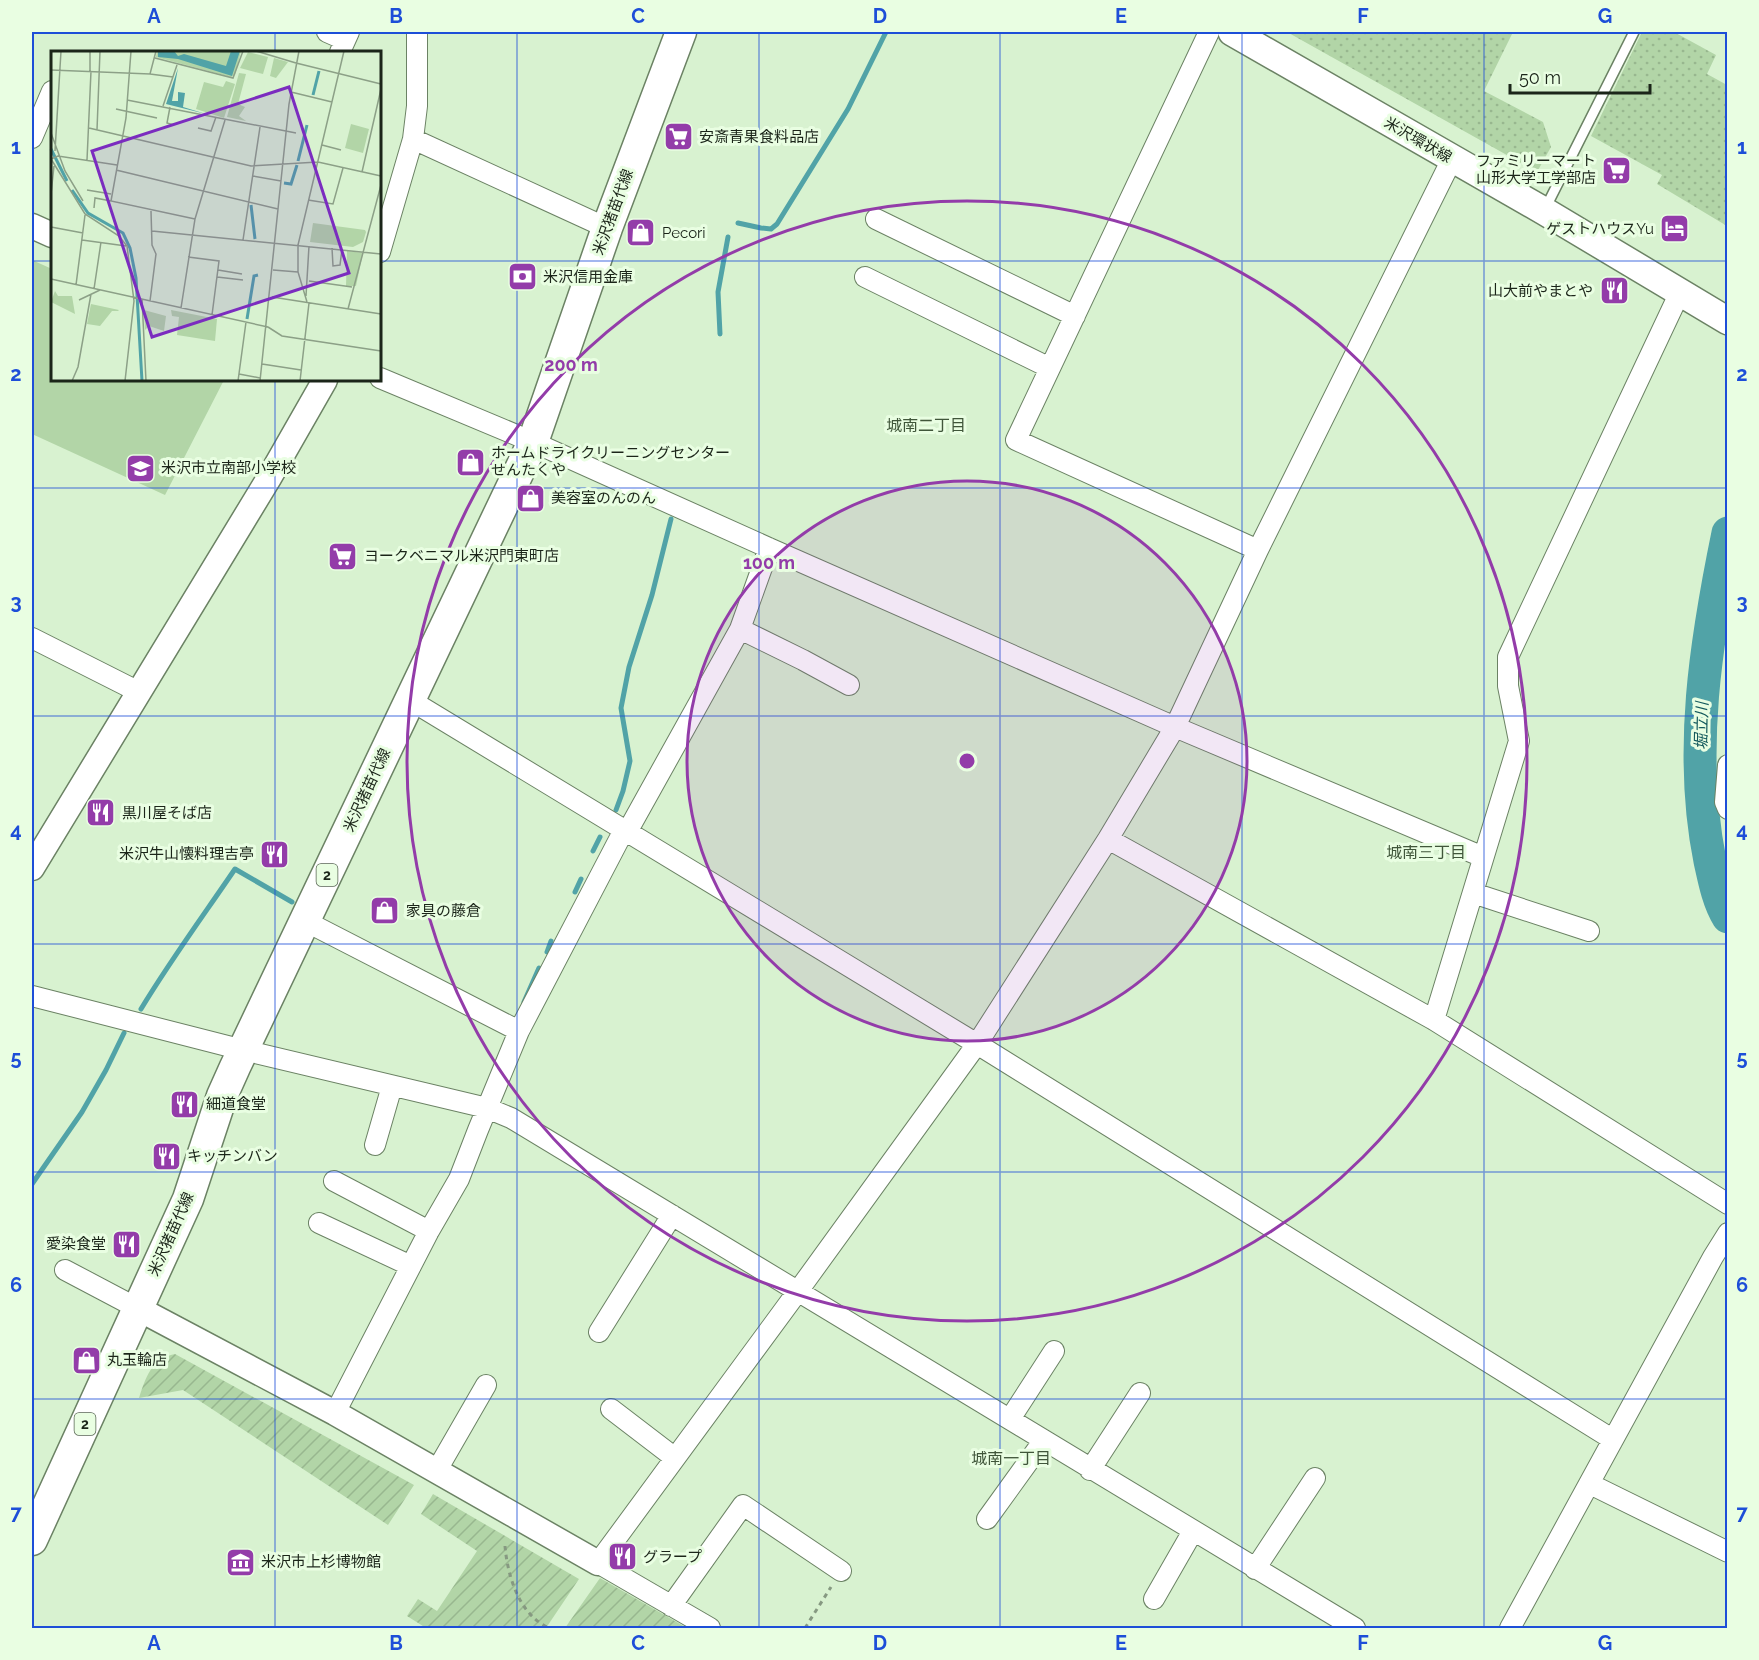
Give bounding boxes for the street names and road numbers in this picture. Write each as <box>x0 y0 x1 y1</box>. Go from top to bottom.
street label: 米沢環状線 <box>1381 113 1455 167</box>
street label: 米沢猪苗代線 <box>589 167 637 257</box>
street label: 米沢猪苗代線 <box>340 745 394 835</box>
road number: 2 <box>316 864 338 886</box>
street label: 米沢猪苗代線 <box>144 1189 198 1279</box>
road number: 2 <box>74 1413 96 1435</box>

